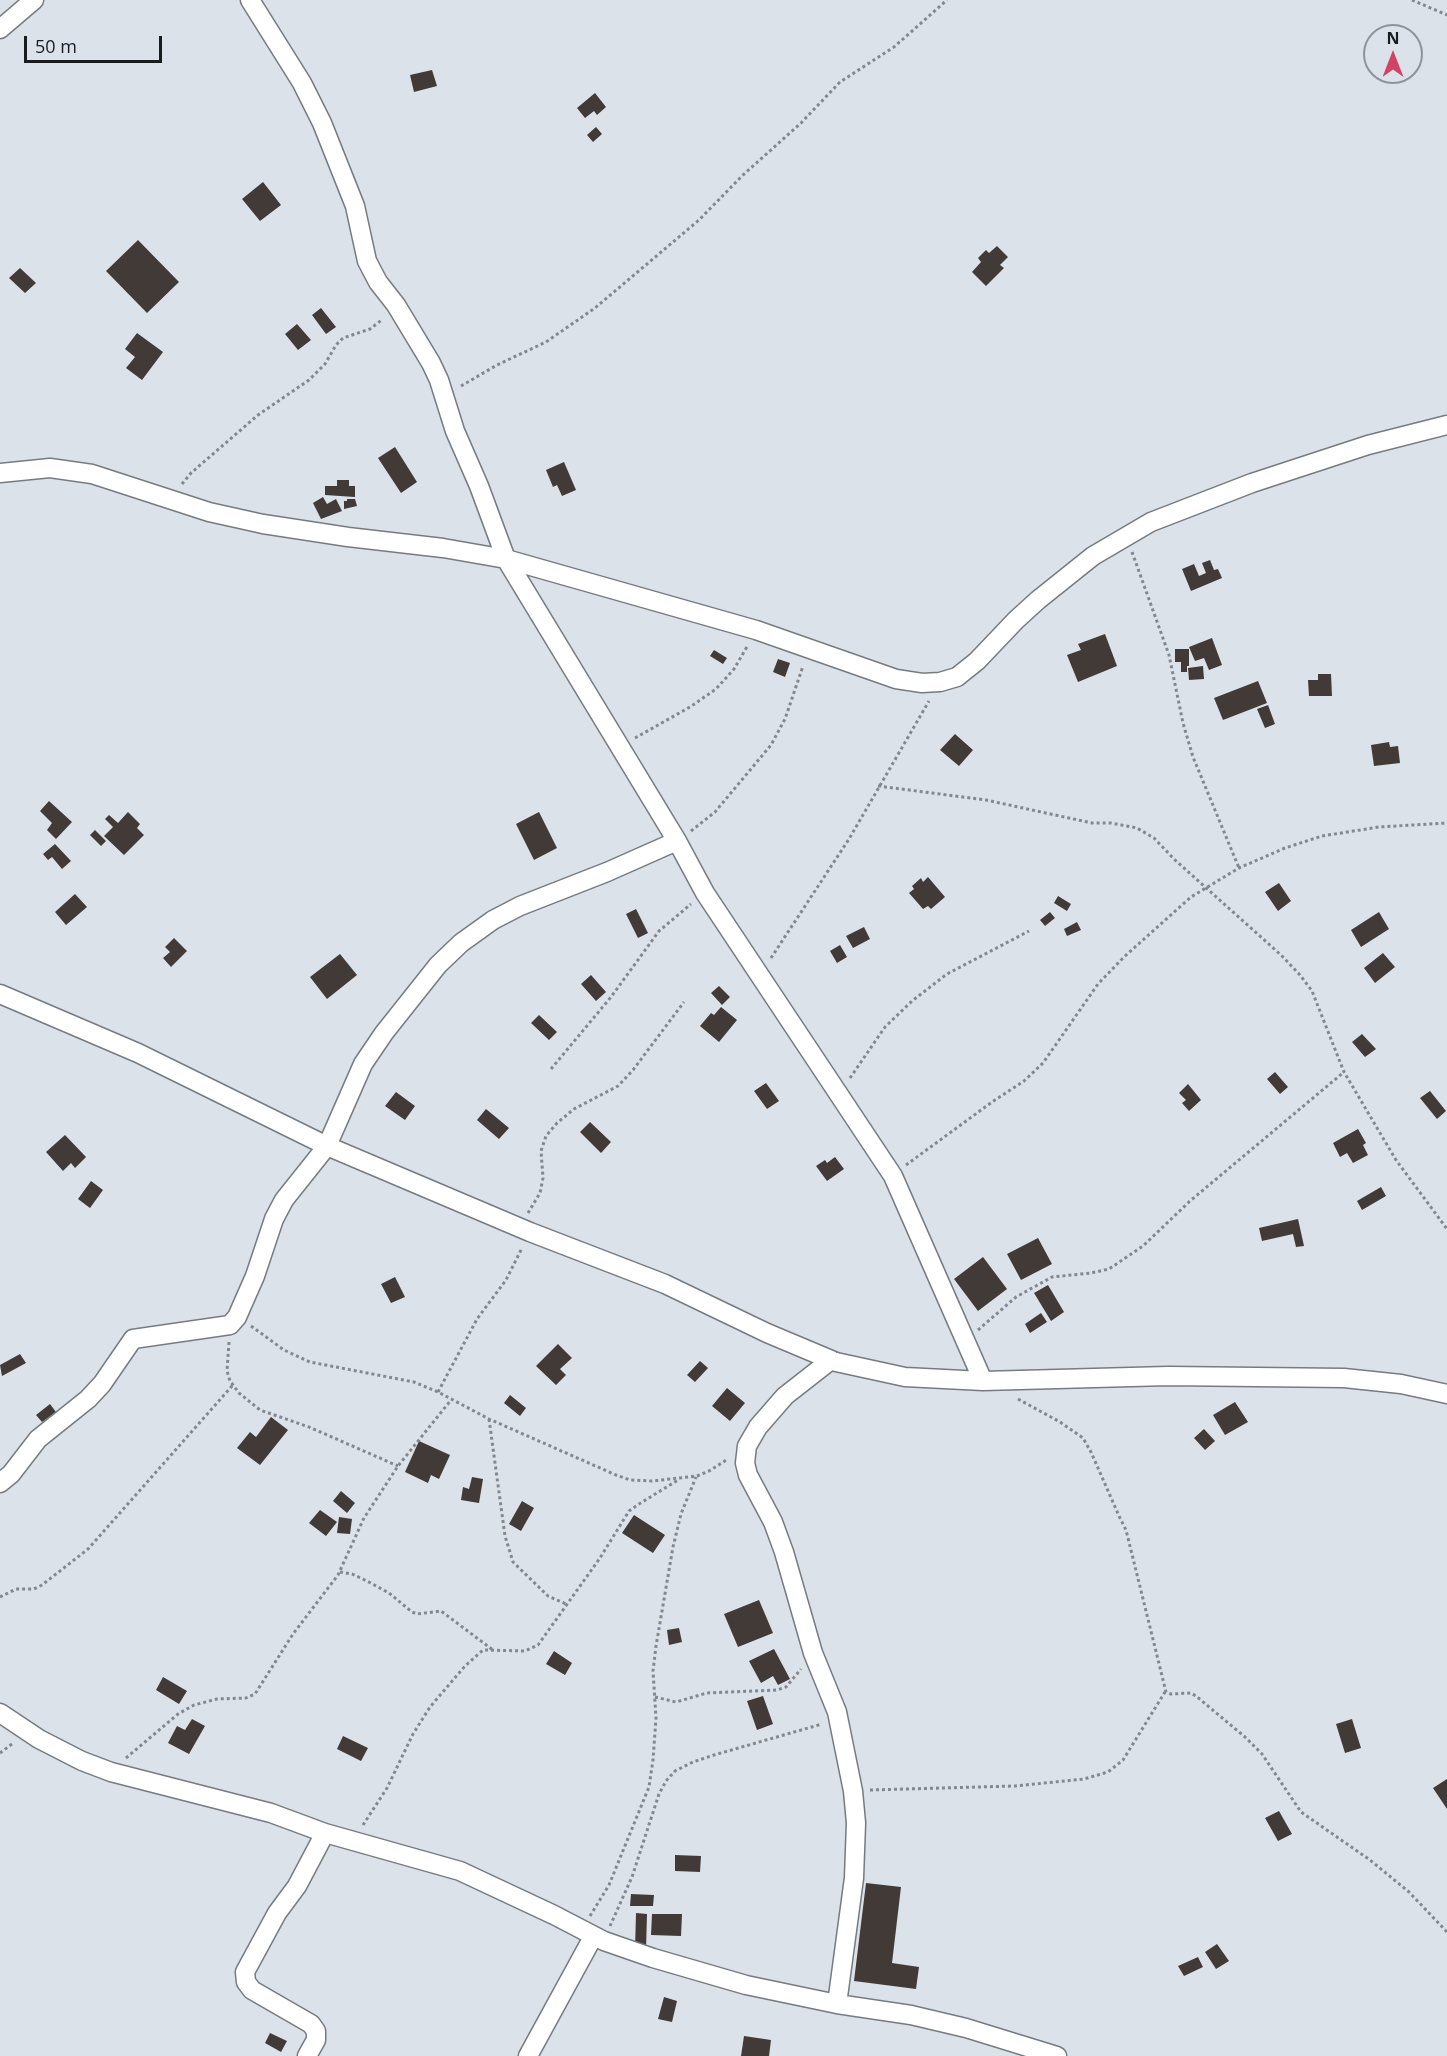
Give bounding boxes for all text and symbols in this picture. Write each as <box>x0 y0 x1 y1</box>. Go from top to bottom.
scale bar <box>27 24 165 62</box>
north arrow <box>1363 24 1423 84</box>
text: N <box>1386 27 1400 49</box>
text: 50 m <box>35 34 77 58</box>

